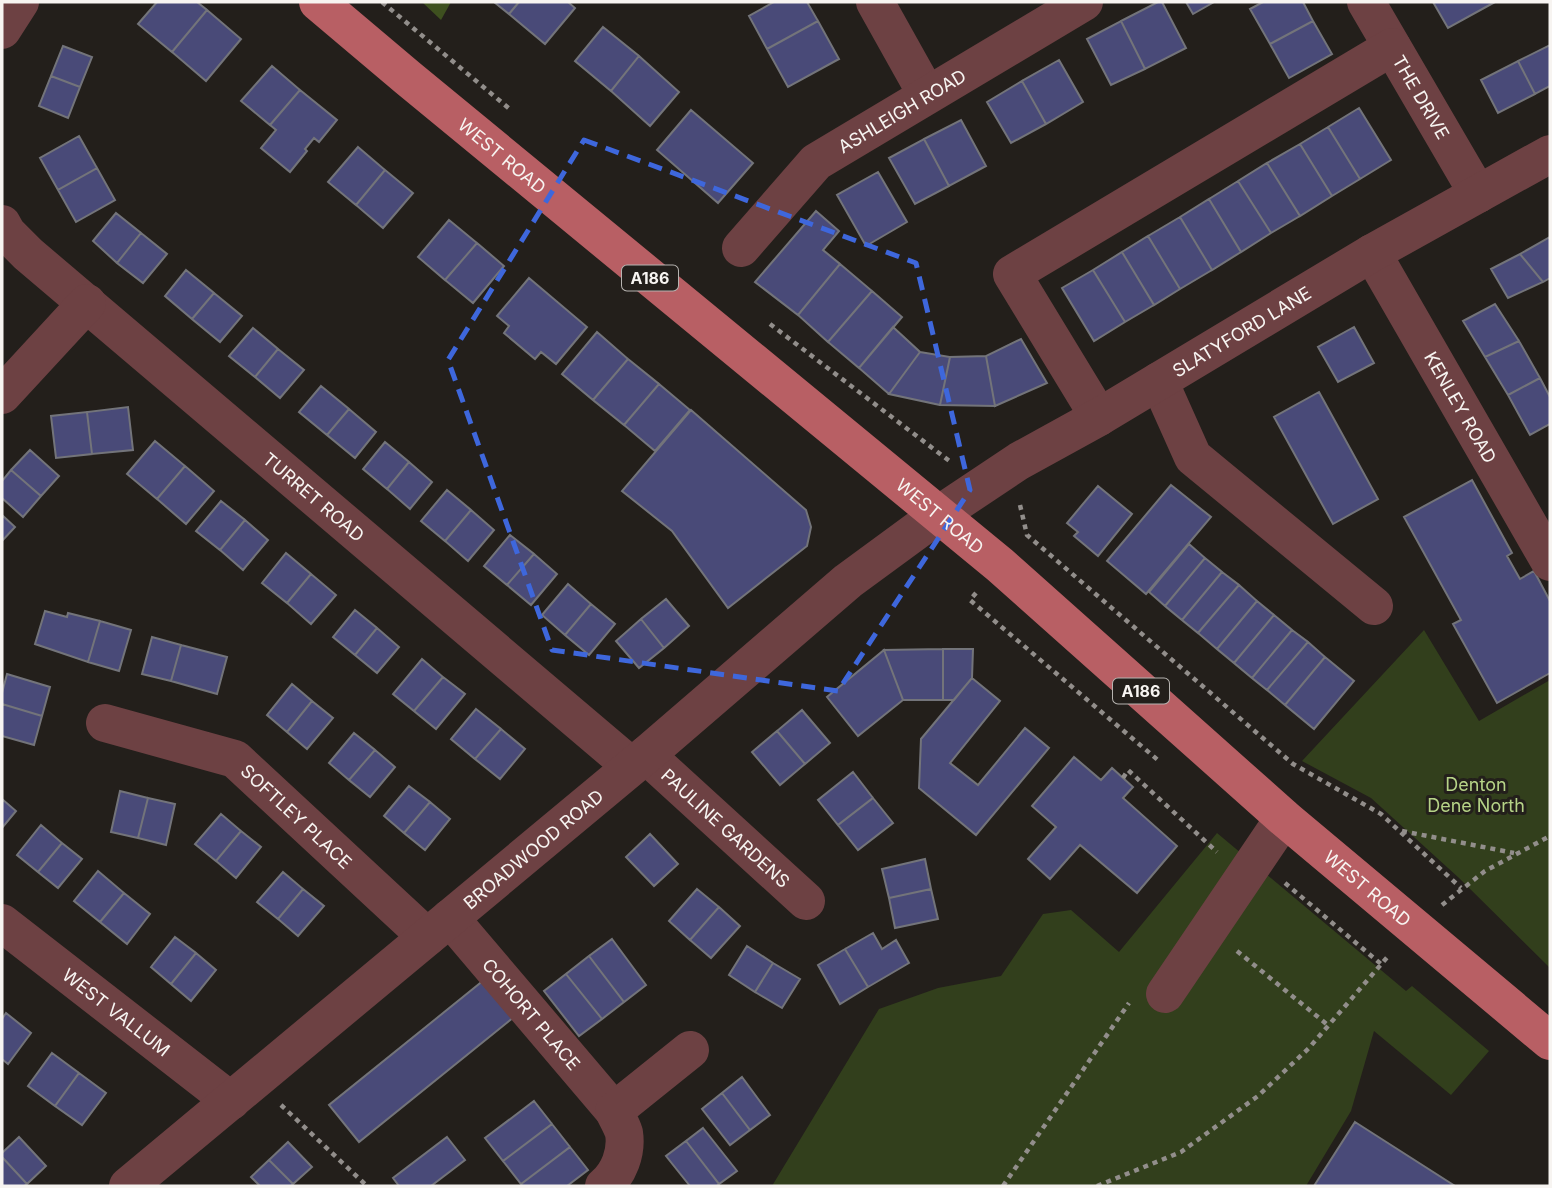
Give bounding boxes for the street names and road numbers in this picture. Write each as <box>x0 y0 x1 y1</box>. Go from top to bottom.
street label: THE DRIVE <box>1389 51 1454 143</box>
street label: ASHLEIGH ROAD <box>834 65 970 157</box>
street label: WEST ROAD <box>454 114 550 198</box>
road number: A186 <box>622 266 678 290</box>
street label: SLATYFORD LANE <box>1168 282 1315 381</box>
street label: KENLEY ROAD <box>1421 348 1501 467</box>
street label: TURRET ROAD <box>259 448 369 545</box>
street label: WEST ROAD <box>892 474 988 558</box>
road number: A186 <box>1113 678 1169 704</box>
street label: SOFTLEY PLACE <box>237 760 356 873</box>
street label: PAULINE GARDENS <box>657 764 794 892</box>
street label: BROADWOOD ROAD <box>459 785 607 913</box>
street label: WEST ROAD <box>1320 846 1415 931</box>
street label: COHORT PLACE <box>478 954 585 1074</box>
street label: WEST VALLUM <box>59 964 174 1060</box>

